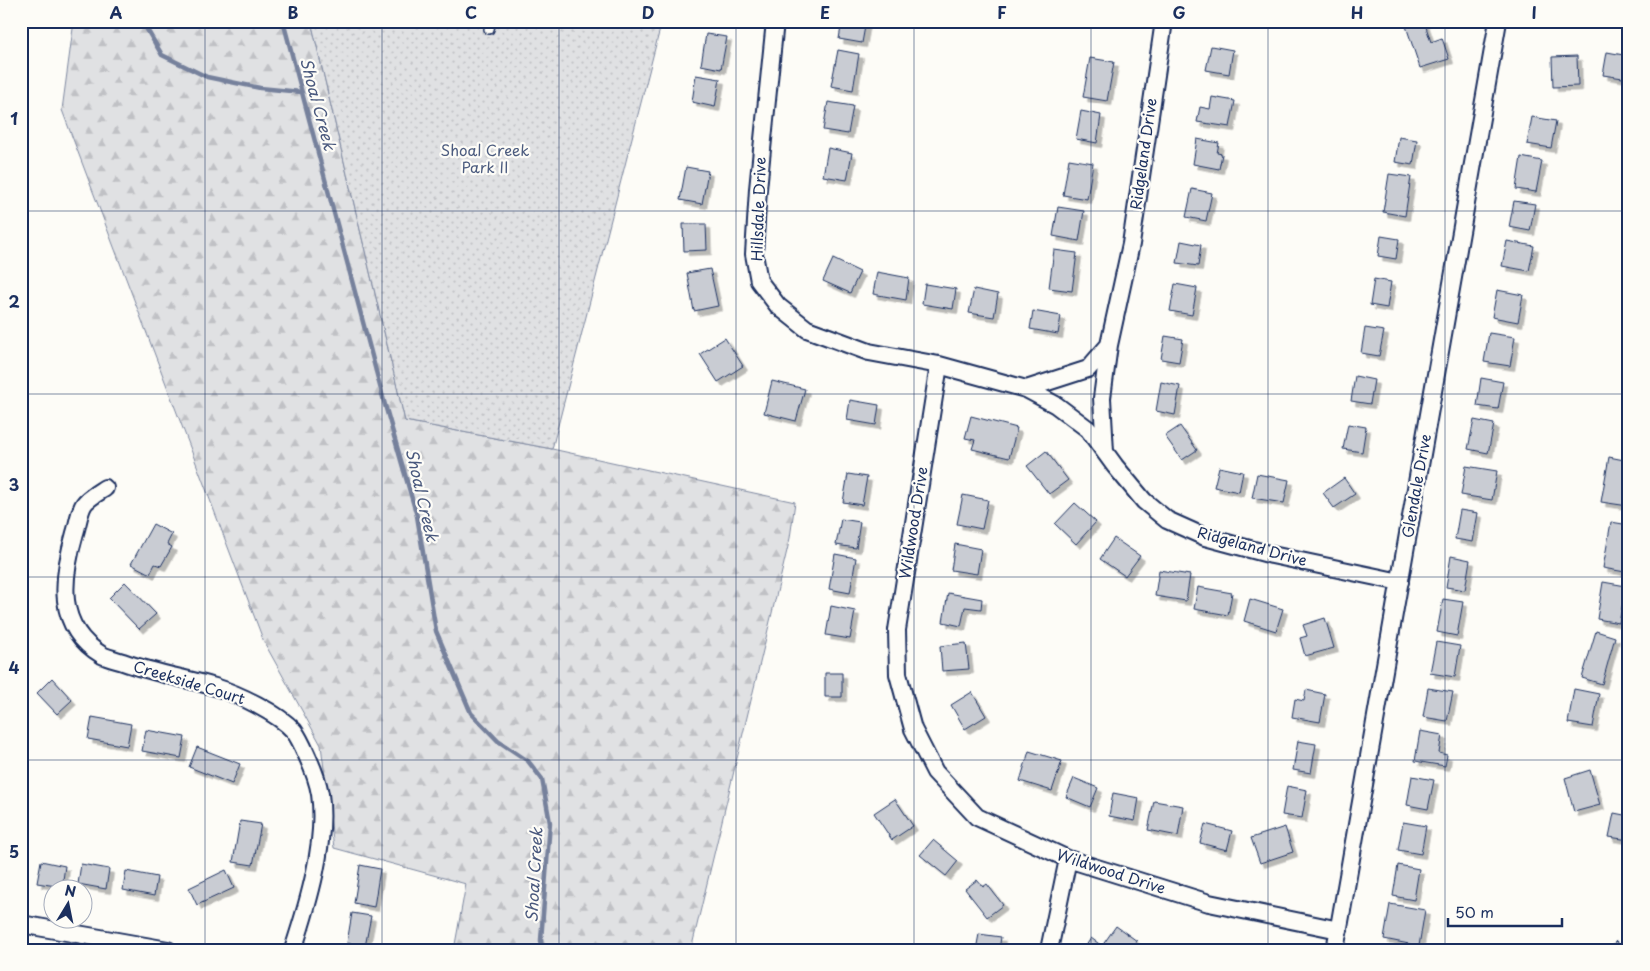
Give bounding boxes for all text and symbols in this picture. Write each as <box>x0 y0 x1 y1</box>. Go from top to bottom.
text: A <box>110 0 123 24</box>
text: B <box>288 0 299 24</box>
text: C <box>465 0 477 24</box>
text: D <box>642 0 654 24</box>
text: E <box>820 0 830 24</box>
text: F <box>997 0 1007 24</box>
text: G <box>1172 0 1186 24</box>
text: H <box>1351 0 1363 24</box>
text: I <box>1531 0 1537 24</box>
water label: Shoal Creek <box>295 55 343 154</box>
street label: Ridgeland Drive <box>1123 96 1162 211</box>
text: 1 <box>10 106 18 130</box>
park label: Shoal Creek Park II <box>441 138 529 178</box>
street label: Hillsdale Drive <box>744 156 771 262</box>
text: 2 <box>8 289 20 313</box>
street label: Glendale Drive <box>1395 432 1436 540</box>
water label: Shoal Creek <box>401 446 446 545</box>
street label: Wildwood Drive <box>892 465 933 581</box>
text: 3 <box>9 472 19 496</box>
street label: Ridgeland Drive <box>1195 520 1310 571</box>
street label: Creekside Court <box>131 654 248 709</box>
text: 4 <box>9 655 20 679</box>
water label: Shoal Creek <box>519 826 548 923</box>
text: 5 <box>9 839 19 863</box>
street label: Wildwood Drive <box>1054 842 1169 899</box>
north arrow <box>42 878 92 928</box>
text: N <box>63 879 78 902</box>
scale bar <box>1448 896 1561 928</box>
text: 50 m <box>1455 900 1494 923</box>

